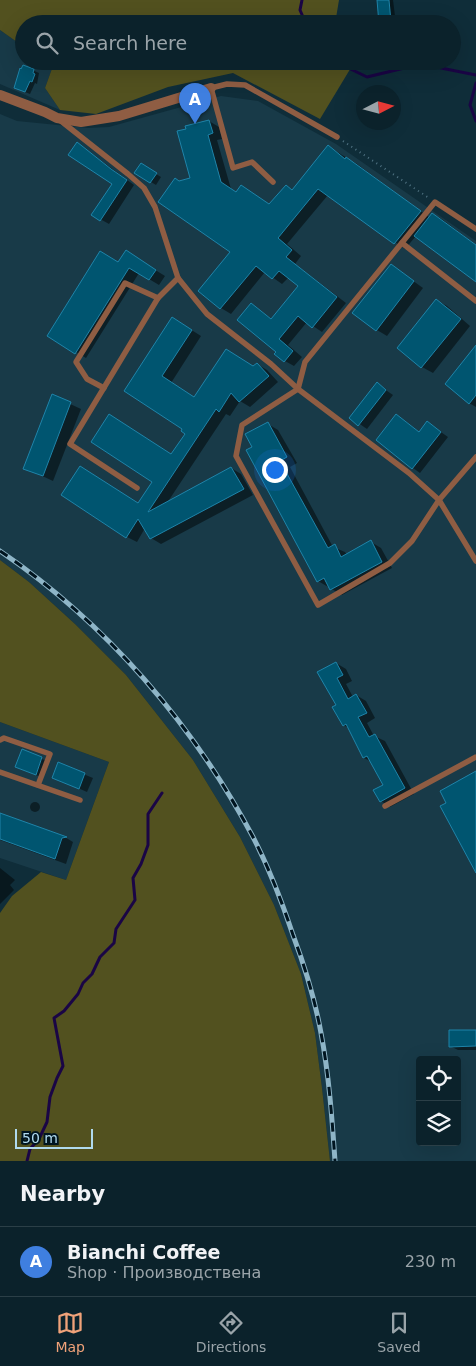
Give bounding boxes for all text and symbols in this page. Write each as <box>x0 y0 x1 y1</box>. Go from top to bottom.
search box <box>15 15 461 70</box>
icon: search <box>33 29 61 57</box>
text: Search here <box>73 32 187 54</box>
pin: A <box>179 83 211 124</box>
north arrow <box>356 85 401 130</box>
your location <box>262 457 288 483</box>
map controls <box>416 1056 461 1146</box>
button: locate <box>416 1056 461 1101</box>
button: layers <box>416 1101 461 1146</box>
scale bar <box>15 1126 92 1149</box>
text: 50 m <box>22 1130 58 1146</box>
text: Nearby <box>20 1182 105 1206</box>
text: Bianchi Coffee <box>67 1241 220 1263</box>
text: A <box>30 1252 42 1271</box>
text: 230 m <box>405 1252 456 1271</box>
text: Shop · Производствена <box>67 1263 261 1282</box>
tab: Map <box>55 1309 85 1355</box>
tab: Directions <box>196 1309 266 1355</box>
tab: Saved <box>377 1309 421 1355</box>

